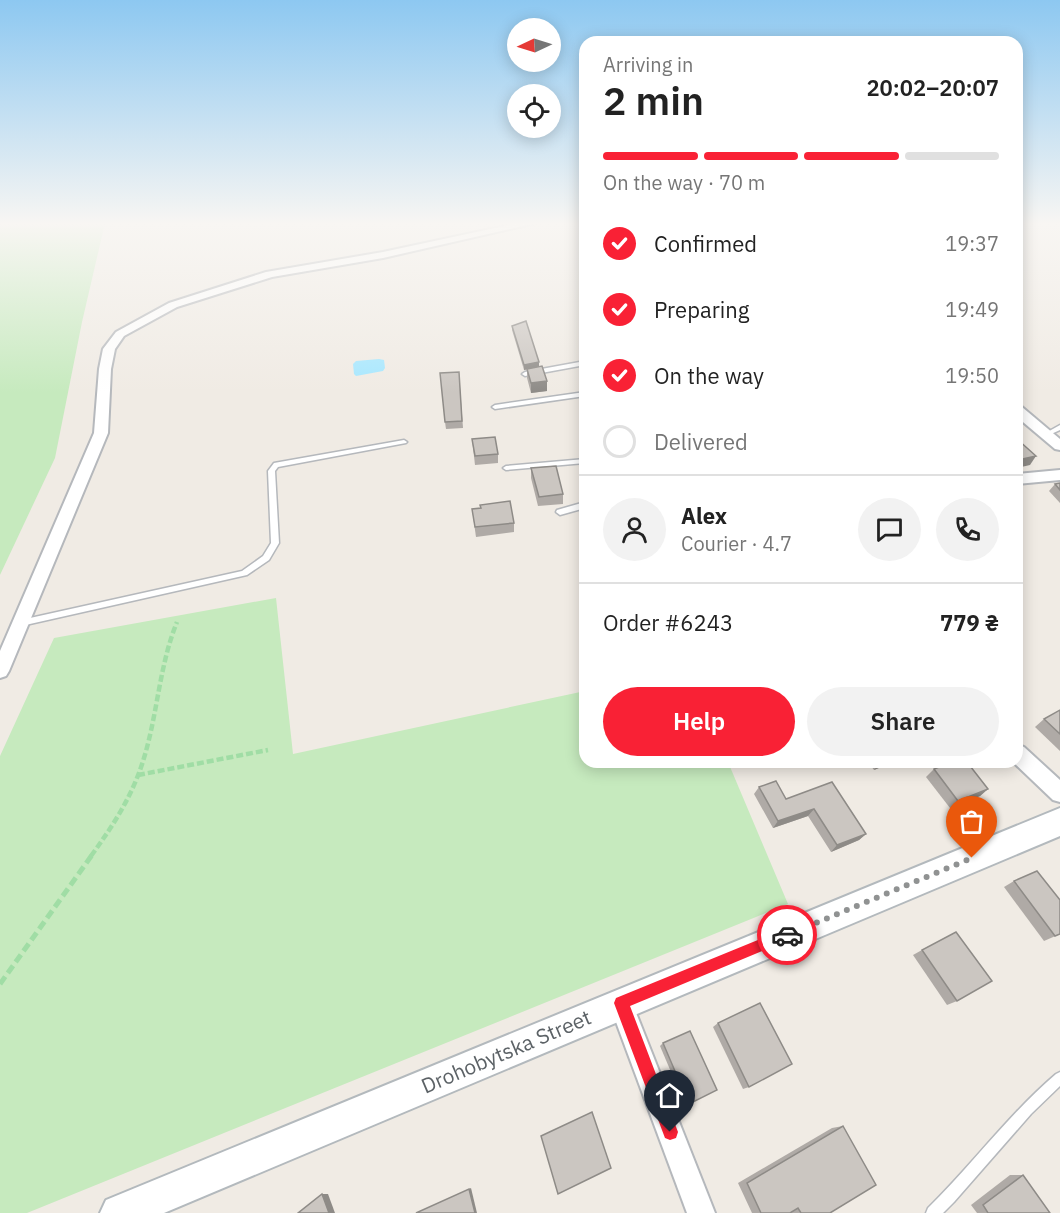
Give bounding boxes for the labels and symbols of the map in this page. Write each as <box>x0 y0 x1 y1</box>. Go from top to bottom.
north arrow <box>507 18 561 72</box>
pin <box>946 796 997 858</box>
courier <box>757 905 817 965</box>
street label: Drohobytska Street <box>417 1003 595 1099</box>
pin <box>644 1070 695 1132</box>

